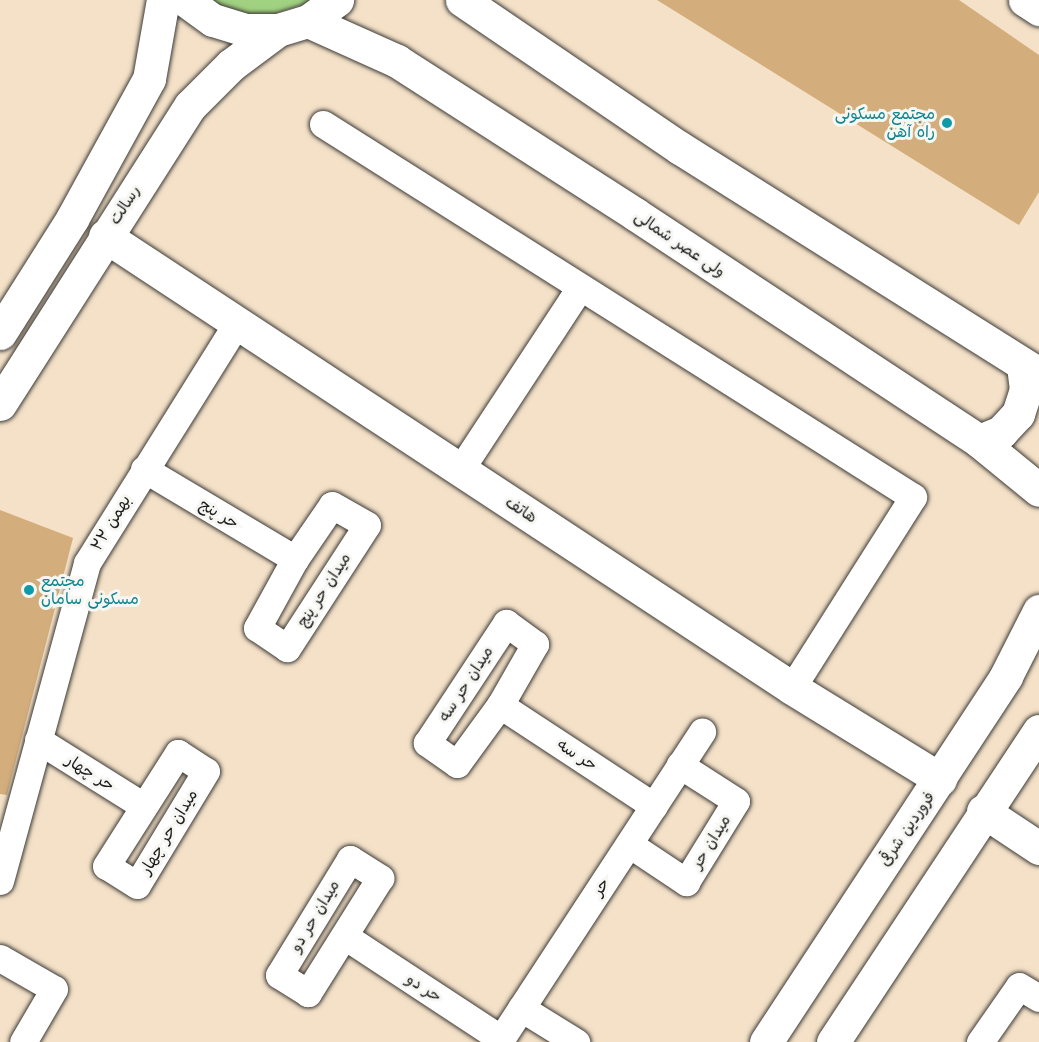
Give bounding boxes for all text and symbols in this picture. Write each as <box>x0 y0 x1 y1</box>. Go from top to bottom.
place label: مجتمع مسکونی راه آهن <box>835 104 935 142</box>
marker: مجتمع مسکونی راه آهن <box>940 116 954 130</box>
street label: رسالت <box>105 182 145 228</box>
street label: ولی عصر شمالی <box>631 207 729 281</box>
street label: ۲۲ بهمن <box>87 492 135 554</box>
street label: هاتف <box>502 493 540 527</box>
street label: حر پنج <box>196 495 242 533</box>
street label: میدان حر پنج <box>293 549 355 631</box>
place label: مجتمع مسکونی سامان <box>41 571 139 609</box>
marker: مجتمع مسکونی سامان <box>22 583 36 597</box>
street label: میدان حر سه <box>435 643 497 725</box>
street label: حر سه <box>553 735 601 775</box>
street label: حر چهار <box>62 751 118 795</box>
street label: میدان حر چهار <box>136 786 202 878</box>
street label: فروردین شرقی <box>875 788 939 870</box>
street label: میدان حر <box>687 812 735 872</box>
street label: حر <box>588 874 614 900</box>
street label: میدان حر دو <box>286 877 344 955</box>
street label: حر دو <box>403 970 445 1006</box>

